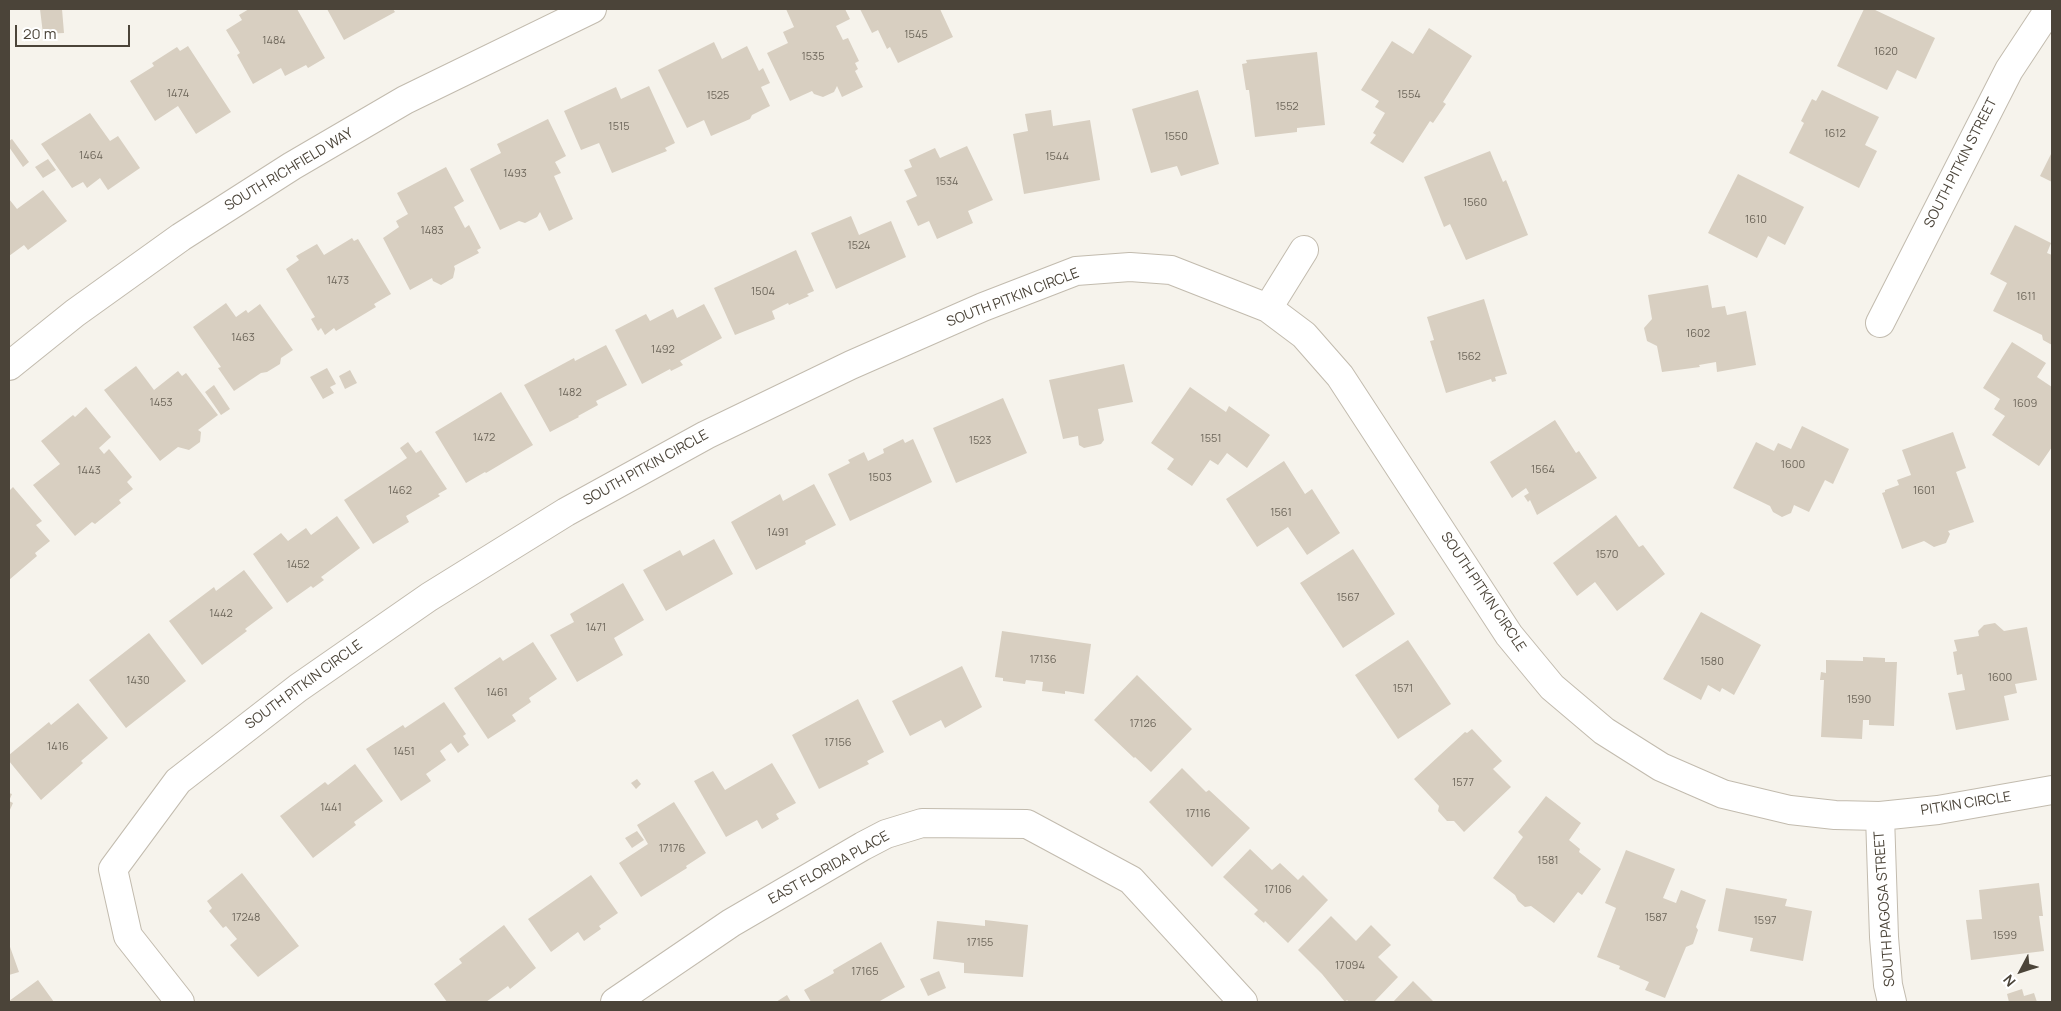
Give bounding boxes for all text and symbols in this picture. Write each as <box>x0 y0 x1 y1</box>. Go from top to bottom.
scale bar <box>18 15 132 47</box>
text: 20 m <box>23 23 56 44</box>
house number: 1545 <box>904 28 928 42</box>
house number: 1484 <box>262 34 286 48</box>
house number: 1620 <box>1874 45 1898 59</box>
house number: 1535 <box>801 50 825 64</box>
house number: 1474 <box>167 87 189 101</box>
house number: 1554 <box>1397 88 1421 102</box>
house number: 1525 <box>707 89 729 103</box>
street label: SOUTH PITKIN STREET <box>1921 95 2001 231</box>
house number: 1552 <box>1276 100 1298 114</box>
house number: 1515 <box>608 120 630 134</box>
street label: SOUTH RICHFIELD WAY <box>222 125 356 215</box>
house number: 1612 <box>1824 127 1846 141</box>
house number: 1550 <box>1164 130 1188 144</box>
house number: 1464 <box>79 149 103 163</box>
house number: 1544 <box>1045 150 1069 164</box>
house number: 1493 <box>503 167 527 181</box>
house number: 1534 <box>935 175 959 189</box>
house number: 1560 <box>1463 196 1487 210</box>
house number: 1610 <box>1745 213 1767 227</box>
house number: 1483 <box>420 224 444 238</box>
house number: 1524 <box>848 239 870 253</box>
street label: SOUTH PITKIN CIRCLE <box>944 265 1082 331</box>
house number: 1473 <box>327 274 349 288</box>
house number: 1504 <box>751 285 775 299</box>
house number: 1611 <box>2016 290 2036 304</box>
house number: 1602 <box>1686 327 1710 341</box>
house number: 1463 <box>231 331 255 345</box>
house number: 1492 <box>651 343 675 357</box>
house number: 1562 <box>1457 350 1481 364</box>
house number: 1482 <box>558 386 582 400</box>
house number: 1453 <box>149 396 173 410</box>
house number: 1609 <box>2013 397 2037 411</box>
street label: SOUTH PITKIN CIRCLE <box>580 427 712 509</box>
house number: 1472 <box>473 431 495 445</box>
house number: 1551 <box>1200 432 1222 446</box>
house number: 1523 <box>969 434 991 448</box>
house number: 1600 <box>1781 458 1805 472</box>
house number: 1564 <box>1531 463 1555 477</box>
house number: 1443 <box>77 464 101 478</box>
house number: 1503 <box>868 471 892 485</box>
house number: 1462 <box>388 484 412 498</box>
house number: 1601 <box>1913 484 1935 498</box>
house number: 1561 <box>1270 506 1292 520</box>
house number: 1491 <box>767 526 789 540</box>
street label: SOUTH PITKIN CIRCLE <box>1437 529 1529 655</box>
house number: 1570 <box>1596 548 1618 562</box>
house number: 1452 <box>286 558 310 572</box>
house number: 1567 <box>1337 591 1359 605</box>
house number: 1442 <box>209 607 233 621</box>
house number: 1471 <box>586 621 606 635</box>
street label: SOUTH PITKIN CIRCLE <box>242 637 366 733</box>
house number: 17136 <box>1029 653 1057 667</box>
house number: 1580 <box>1700 655 1724 669</box>
house number: 1600 <box>1988 671 2012 685</box>
house number: 1430 <box>126 674 150 688</box>
house number: 1571 <box>1393 682 1413 696</box>
house number: 1461 <box>486 686 508 700</box>
house number: 1590 <box>1847 693 1871 707</box>
house number: 17126 <box>1129 717 1157 731</box>
house number: 17156 <box>824 736 852 750</box>
house number: 1416 <box>47 740 69 754</box>
house number: 1451 <box>393 745 415 759</box>
house number: 1577 <box>1452 776 1474 790</box>
street label: PITKIN CIRCLE <box>1920 789 2012 819</box>
house number: 1441 <box>320 801 342 815</box>
house number: 17116 <box>1185 807 1211 821</box>
street label: EAST FLORIDA PLACE <box>766 828 892 908</box>
street label: SOUTH PAGOSA STREET <box>1871 831 1899 987</box>
house number: 17176 <box>659 842 685 856</box>
house number: 1581 <box>1537 854 1559 868</box>
house number: 17106 <box>1264 883 1292 897</box>
house number: 17248 <box>232 911 260 925</box>
house number: 1587 <box>1645 911 1667 925</box>
house number: 1597 <box>1754 914 1776 928</box>
house number: 1599 <box>1993 929 2017 943</box>
house number: 17155 <box>967 936 993 950</box>
north arrow <box>1996 946 2046 996</box>
house number: 17094 <box>1335 959 1365 973</box>
house number: 17165 <box>851 965 879 979</box>
text: N <box>1999 971 2020 991</box>

